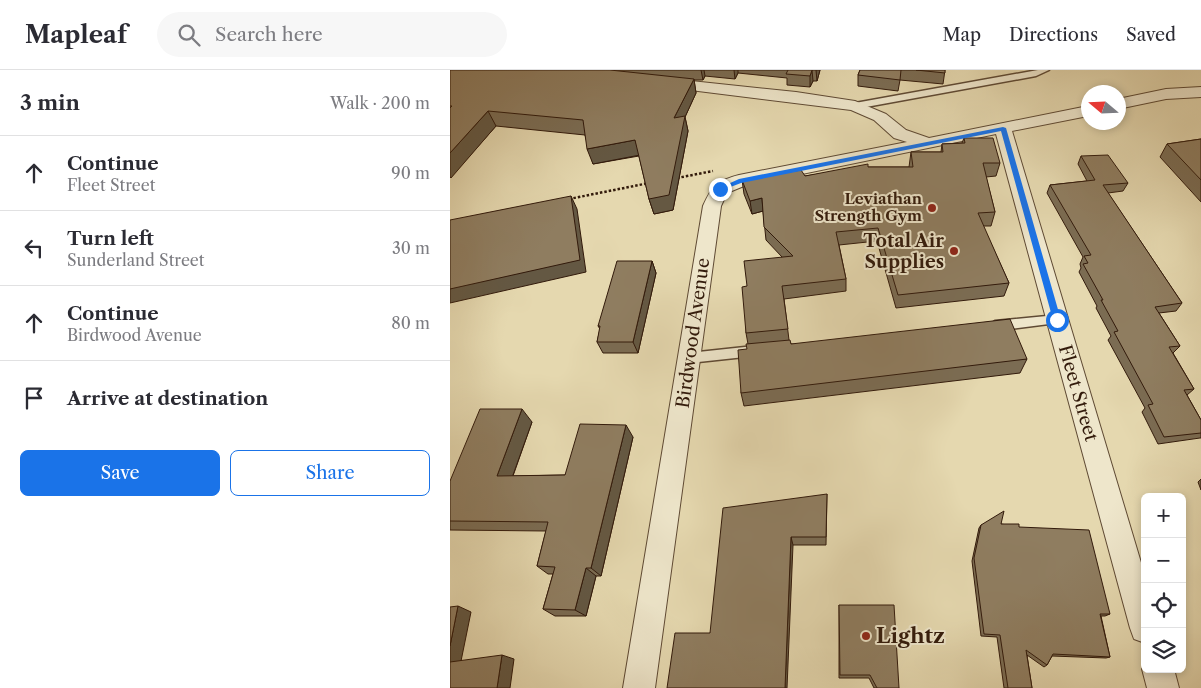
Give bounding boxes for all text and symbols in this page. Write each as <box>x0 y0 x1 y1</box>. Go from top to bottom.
search box <box>157 12 507 57</box>
text: Mapleaf <box>25 20 127 49</box>
icon: search <box>175 21 203 49</box>
text: Search here <box>215 23 323 46</box>
text: Map <box>942 24 981 46</box>
text: Directions <box>1009 24 1098 46</box>
text: Saved <box>1126 24 1176 46</box>
north arrow <box>1081 85 1126 130</box>
text: 3 min <box>20 90 80 115</box>
text: Walk · 200 m <box>330 93 430 113</box>
text: Continue <box>67 152 159 175</box>
icon: ahead <box>20 159 48 187</box>
text: 90 m <box>391 163 430 183</box>
text: Fleet Street <box>67 175 155 195</box>
route end <box>709 178 732 201</box>
place label: Leviathan Strength Gym <box>814 189 923 225</box>
marker: Leviathan Strength Gym <box>926 202 938 214</box>
text: Turn left <box>67 227 154 250</box>
place label: Total Air Supplies <box>863 230 944 273</box>
icon: left <box>20 234 48 262</box>
text: 30 m <box>392 238 430 258</box>
marker: Total Air Supplies <box>948 245 960 257</box>
text: Sunderland Street <box>67 250 204 270</box>
street label: Birdwood Avenue <box>672 256 714 410</box>
text: Continue <box>67 302 159 325</box>
icon: ahead <box>20 309 48 337</box>
route start <box>1046 309 1069 332</box>
text: 80 m <box>391 313 430 333</box>
text: Birdwood Avenue <box>67 325 202 345</box>
street label: Fleet Street <box>1054 342 1102 444</box>
icon: arrive <box>20 384 48 412</box>
text: Arrive at destination <box>67 387 268 410</box>
button: Save <box>20 450 220 496</box>
button: Share <box>230 450 430 496</box>
map controls <box>1141 493 1186 673</box>
button: + <box>1141 493 1186 538</box>
button: − <box>1141 538 1186 583</box>
button: locate <box>1141 583 1186 628</box>
place label: Lightz <box>876 623 945 648</box>
button: layers <box>1141 628 1186 673</box>
marker: Lightz <box>860 630 872 642</box>

